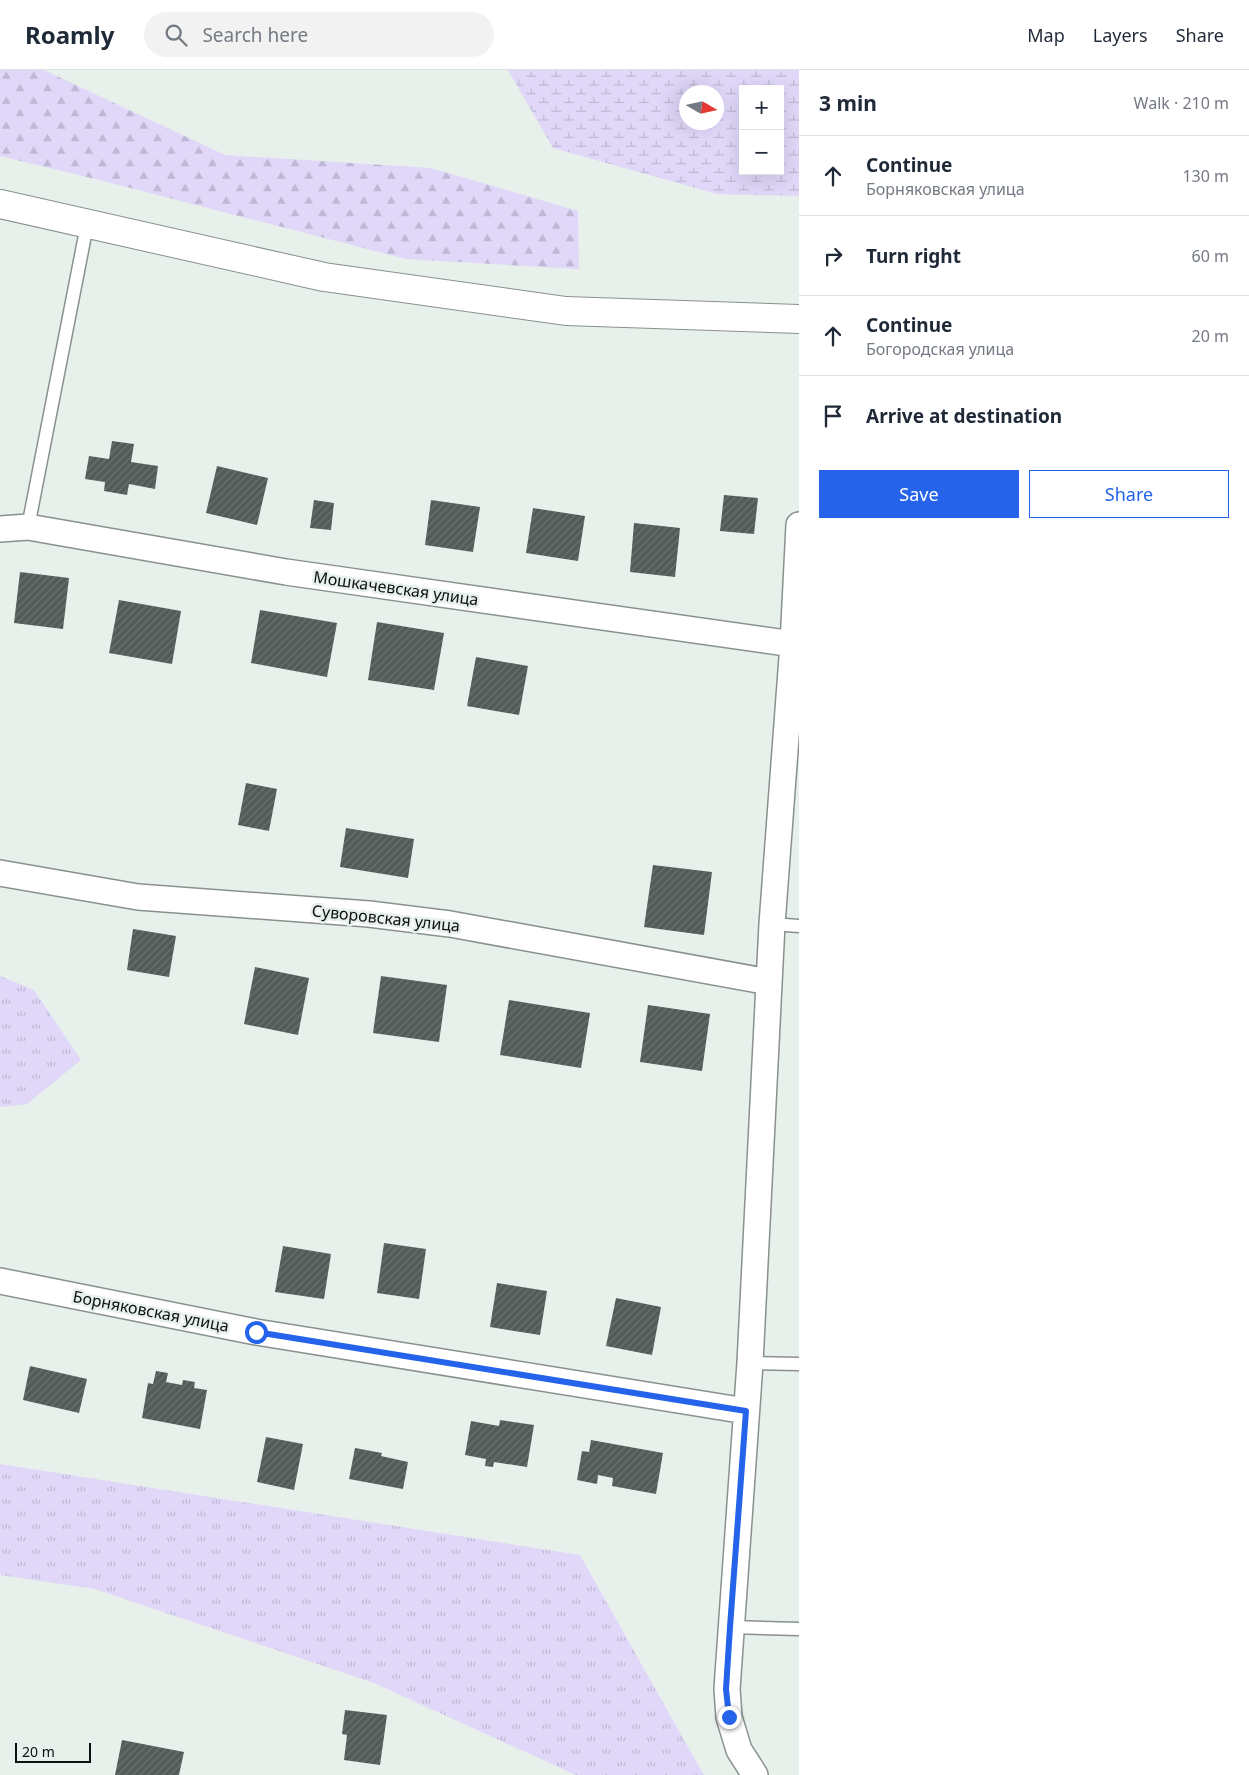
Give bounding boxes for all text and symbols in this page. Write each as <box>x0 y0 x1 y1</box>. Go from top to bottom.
search box <box>144 12 494 57</box>
text: Roamly <box>25 18 114 51</box>
icon: search <box>162 21 190 49</box>
text: Search here <box>202 22 308 48</box>
text: Map <box>1027 23 1065 47</box>
text: Layers <box>1093 23 1148 47</box>
text: Share <box>1176 23 1224 47</box>
north arrow <box>679 85 724 130</box>
map controls <box>739 85 784 175</box>
button: + <box>739 85 784 130</box>
text: 3 min <box>819 89 877 117</box>
text: Walk · 210 m <box>1134 92 1229 114</box>
button: − <box>739 130 784 175</box>
text: Continue <box>866 152 952 178</box>
icon: ahead <box>819 162 847 190</box>
text: 130 m <box>1182 165 1229 187</box>
text: Борняковская улица <box>866 178 1025 200</box>
icon: right <box>819 242 847 270</box>
text: Turn right <box>866 243 961 269</box>
text: 60 m <box>1192 245 1229 267</box>
text: Continue <box>866 312 952 338</box>
icon: ahead <box>819 322 847 350</box>
text: 20 m <box>1192 325 1229 347</box>
text: Богородская улица <box>866 338 1014 360</box>
icon: arrive <box>819 402 847 430</box>
text: Arrive at destination <box>866 403 1062 429</box>
button: Save <box>819 470 1019 518</box>
button: Share <box>1029 470 1229 518</box>
street label: Мошкачевская улица <box>312 566 480 610</box>
street label: Суворовская улица <box>311 899 461 937</box>
street label: Борняковская улица <box>71 1285 231 1337</box>
route start <box>245 1321 268 1344</box>
route end <box>718 1706 741 1729</box>
scale bar <box>15 1740 91 1763</box>
text: 20 m <box>22 1742 55 1761</box>

